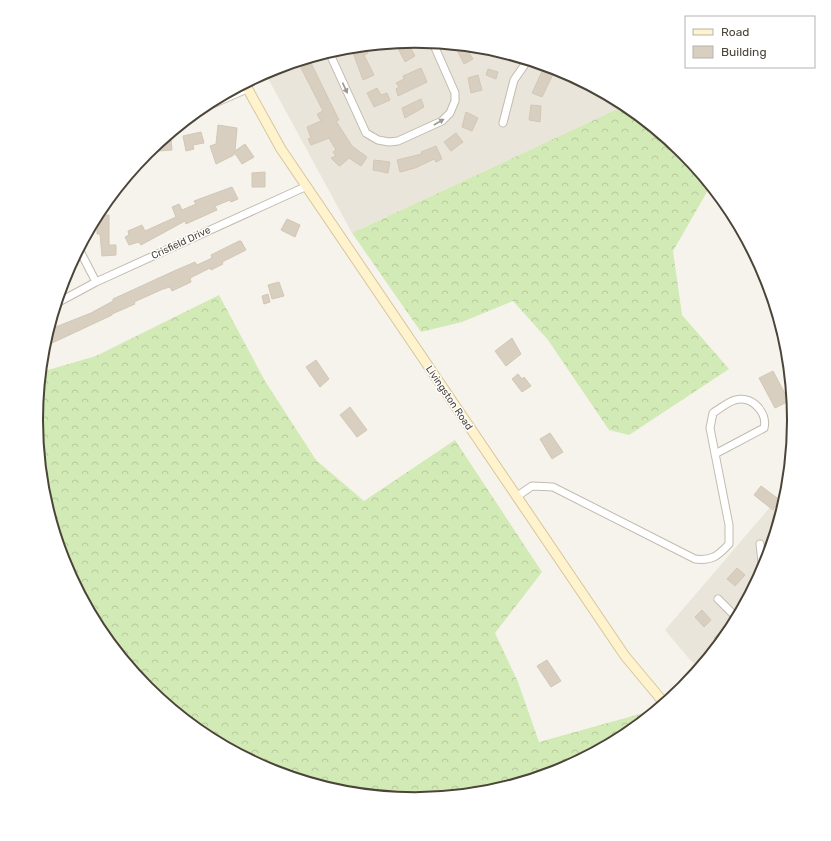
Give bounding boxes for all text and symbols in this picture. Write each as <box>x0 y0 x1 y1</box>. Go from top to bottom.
legend <box>685 16 815 68</box>
text: Road <box>721 25 749 39</box>
text: Building <box>721 45 767 59</box>
one-way arrow <box>342 82 348 93</box>
one-way arrow <box>433 118 445 125</box>
street label: Crisfield Drive <box>149 224 213 262</box>
street label: Livingston Road <box>423 364 475 432</box>

